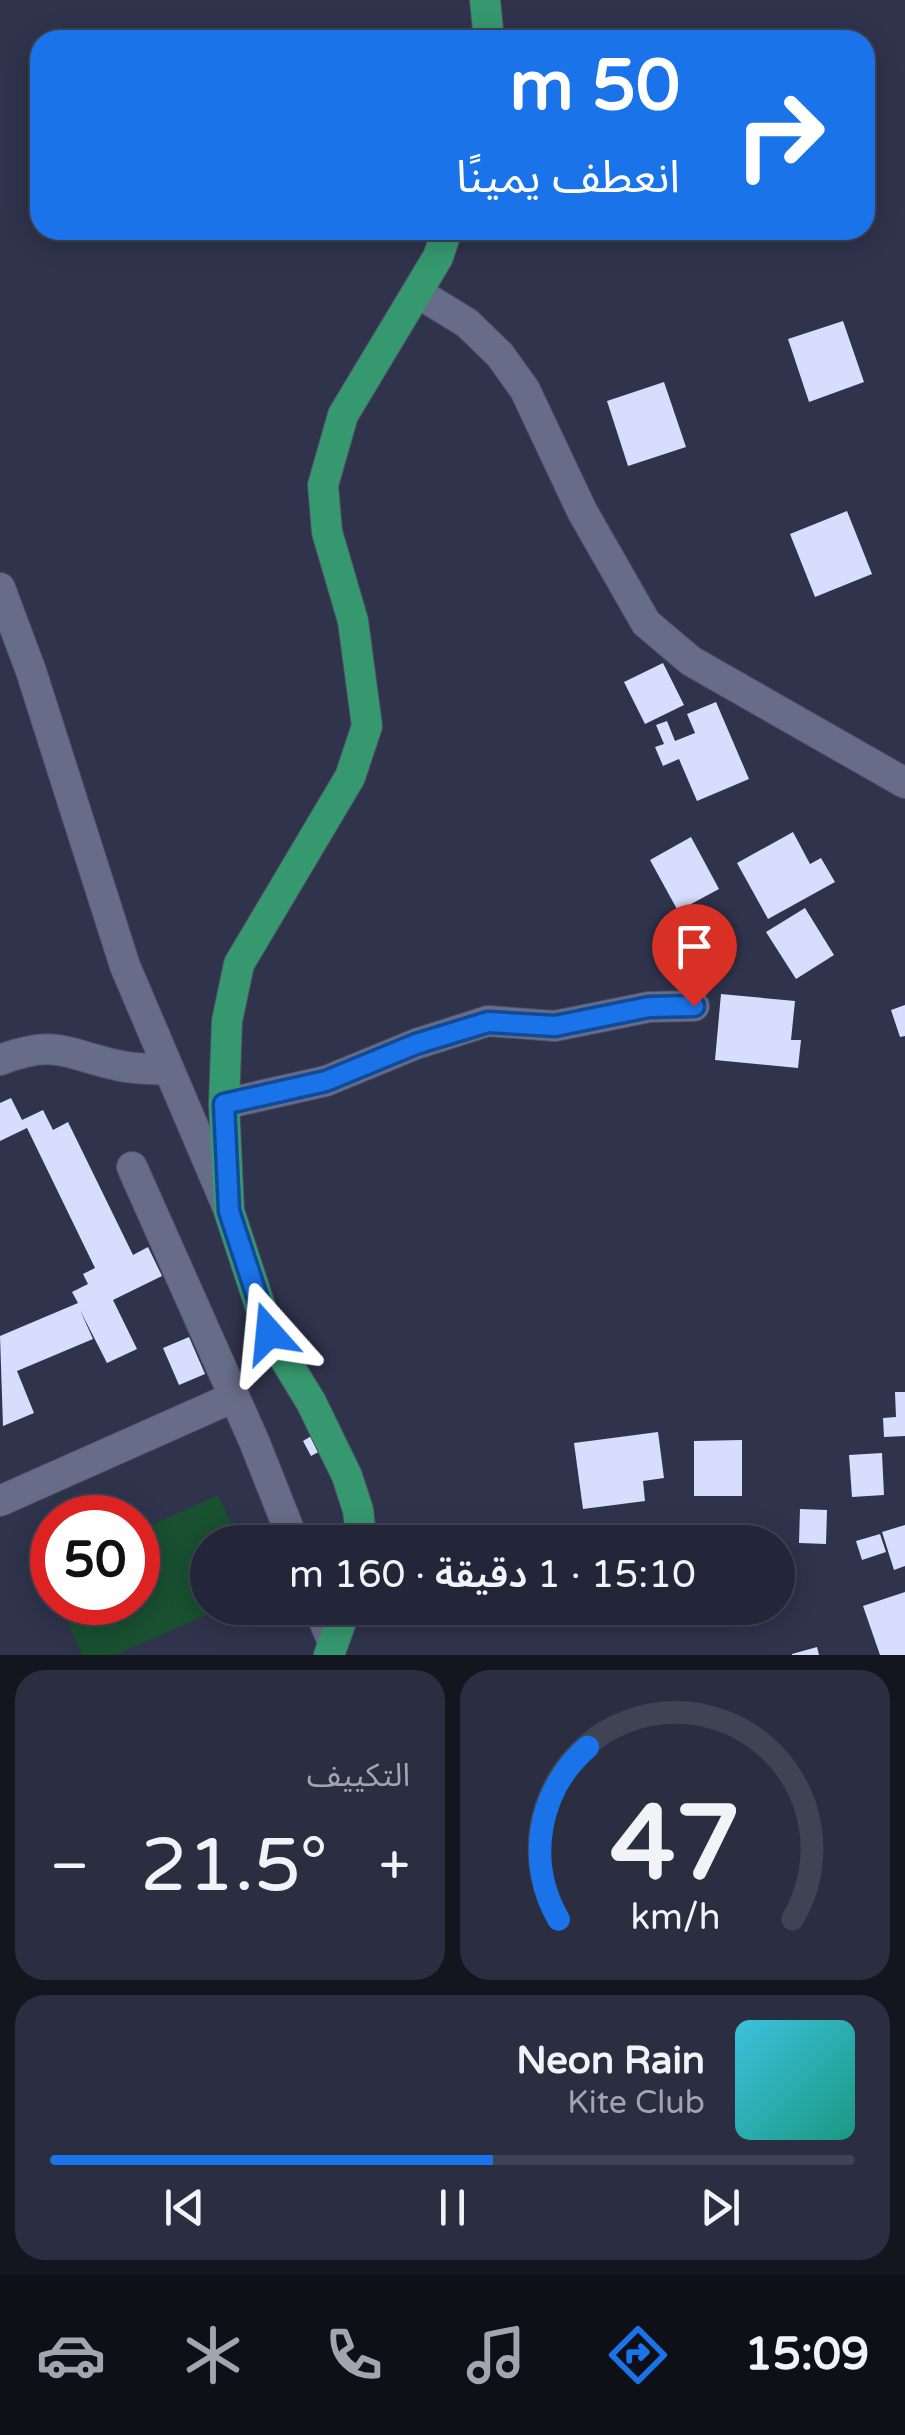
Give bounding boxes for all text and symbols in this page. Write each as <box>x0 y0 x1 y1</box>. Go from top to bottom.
text: 50 m <box>510 45 680 129</box>
icon: right <box>715 70 845 200</box>
text: انعطف يمينًا <box>456 151 680 205</box>
pin <box>652 904 737 1007</box>
icon: arrive <box>667 919 722 974</box>
position arrow <box>217 1281 321 1385</box>
speed limit sign: 50 <box>30 1495 160 1625</box>
text: 15:10 · 1 دقيقة · 160 m <box>289 1552 696 1598</box>
text: التكييف <box>307 1757 410 1795</box>
text: 47 <box>610 1782 740 1907</box>
text: 21.5° <box>140 1821 328 1911</box>
text: − <box>50 1834 89 1900</box>
text: + <box>379 1834 410 1900</box>
text: km/h <box>630 1896 720 1939</box>
text: Neon Rain <box>516 2038 705 2084</box>
text: Kite Club <box>567 2084 705 2122</box>
icon: previous <box>157 2180 212 2235</box>
icon: pause <box>425 2180 480 2235</box>
icon: next <box>693 2180 748 2235</box>
icon: car <box>36 2320 106 2390</box>
icon: climate <box>178 2320 248 2390</box>
icon: phone <box>319 2320 389 2390</box>
icon: music <box>461 2320 531 2390</box>
icon: directions <box>603 2320 673 2390</box>
text: 15:09 <box>744 2328 869 2382</box>

